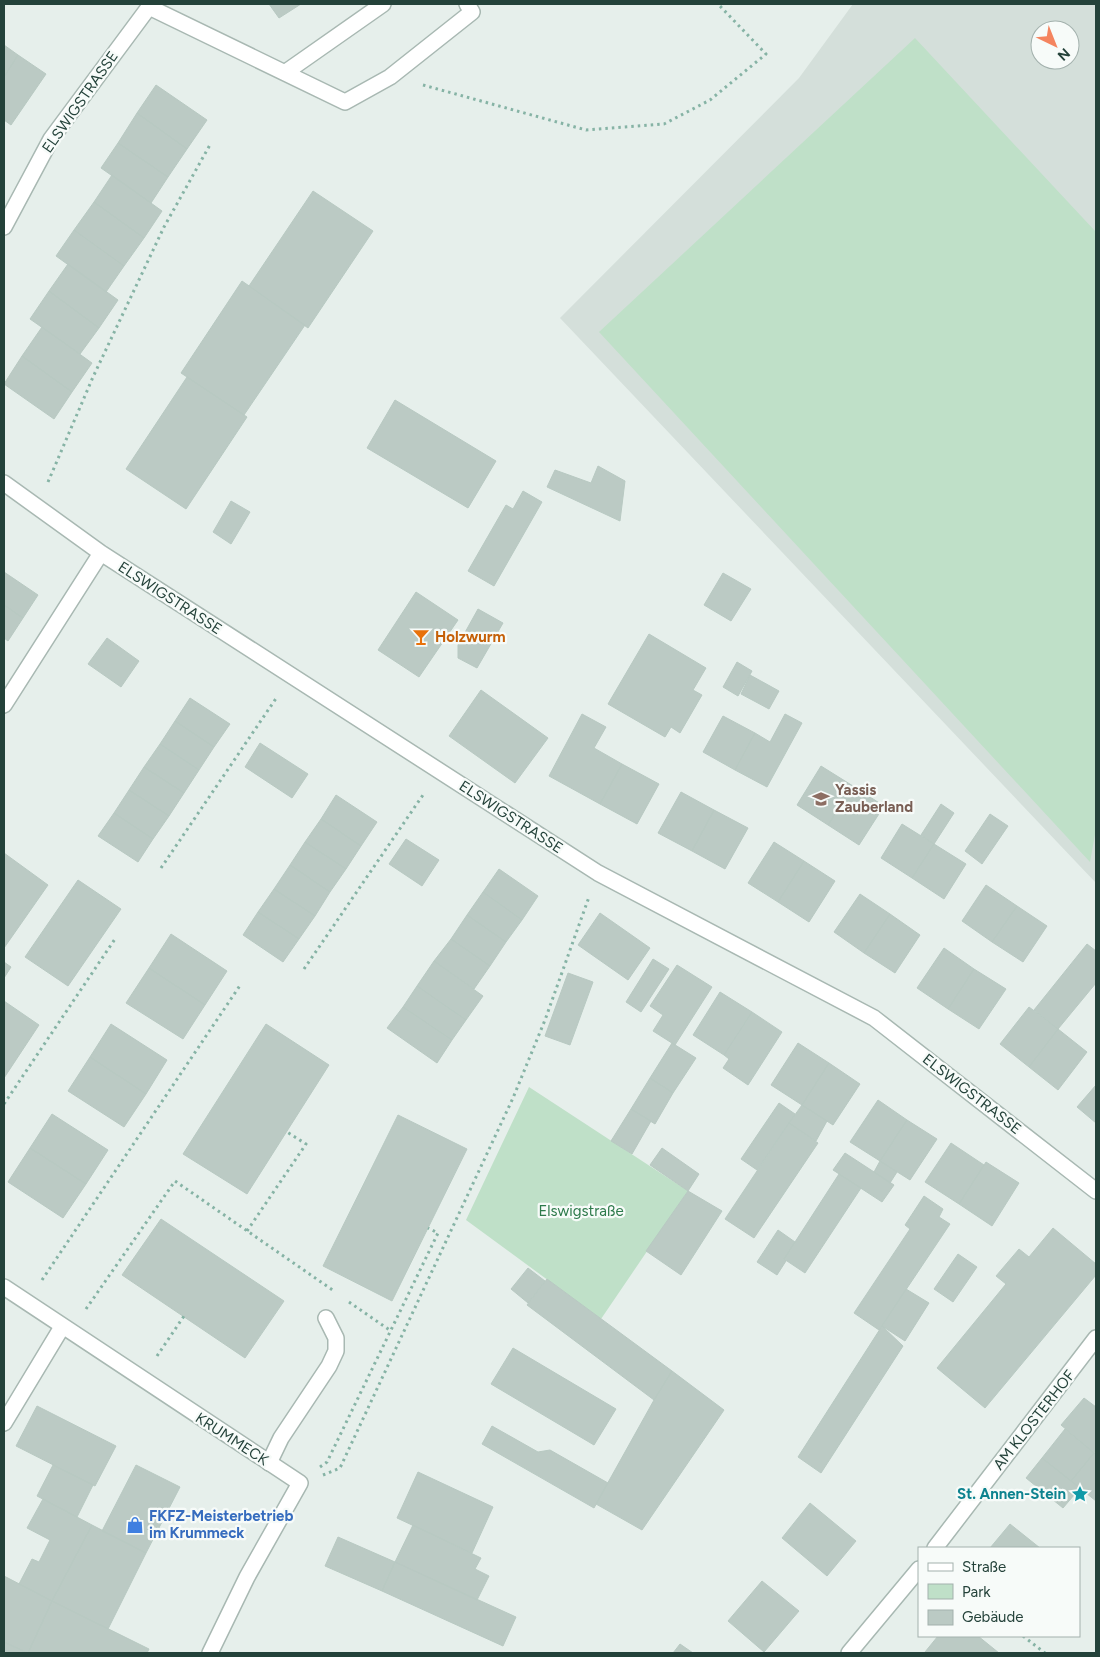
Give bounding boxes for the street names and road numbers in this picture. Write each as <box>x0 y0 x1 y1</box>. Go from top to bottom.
street label: ELSWIGSTRASSE <box>38 48 122 156</box>
street label: ELSWIGSTRASSE <box>115 558 225 638</box>
street label: ELSWIGSTRASSE <box>456 777 566 857</box>
street label: ELSWIGSTRASSE <box>919 1050 1025 1138</box>
street label: AM KLOSTERHOF <box>989 1367 1079 1473</box>
street label: KRUMMECK <box>192 1409 273 1470</box>

